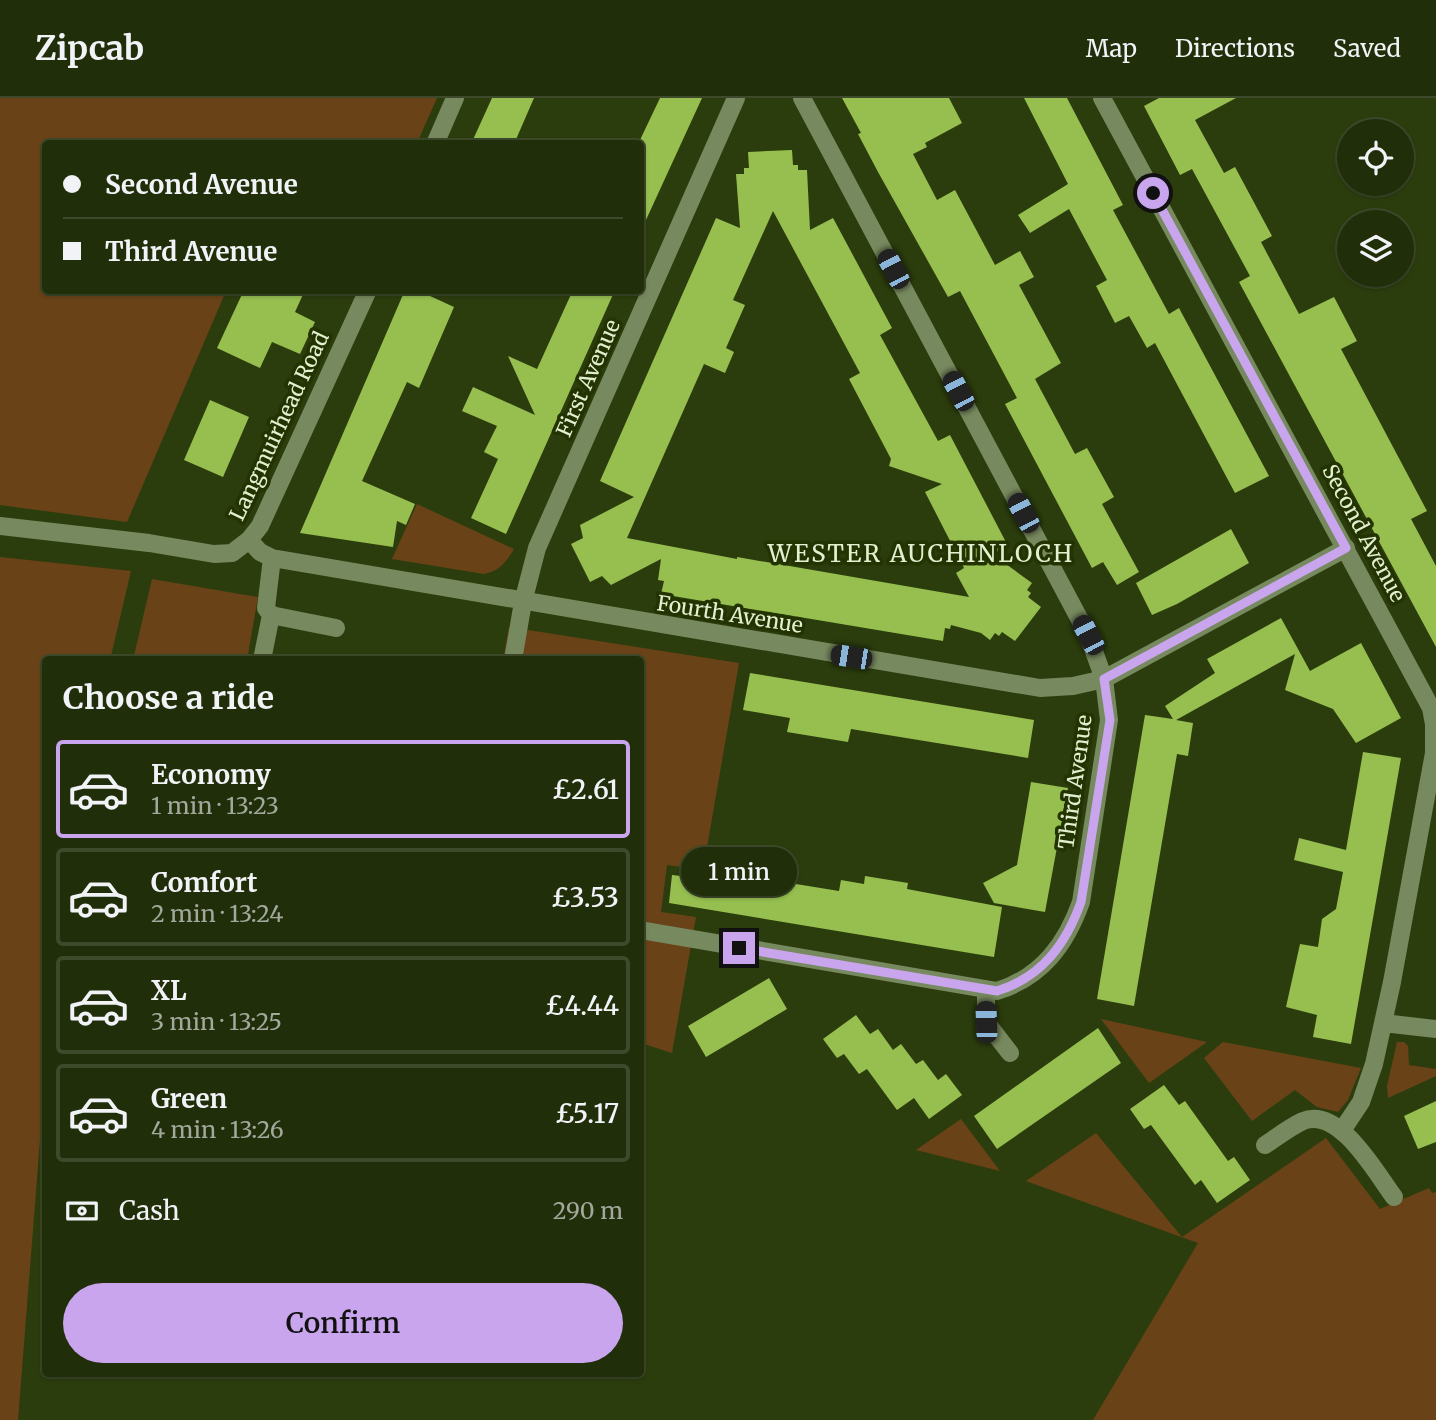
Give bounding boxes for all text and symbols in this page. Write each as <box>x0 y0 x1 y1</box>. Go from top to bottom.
text: Zipcab <box>35 28 144 69</box>
text: Map <box>1086 33 1137 64</box>
text: Directions <box>1175 33 1295 64</box>
text: Saved <box>1333 33 1401 64</box>
map controls <box>1337 119 1414 287</box>
button: locate <box>1337 119 1414 196</box>
text: Second Avenue <box>105 168 298 201</box>
route start <box>1137 177 1169 209</box>
button: layers <box>1337 210 1414 287</box>
text: Third Avenue <box>105 235 277 268</box>
car <box>874 246 913 292</box>
street label: First Avenue <box>550 315 626 441</box>
street label: Langmuirhead Road <box>223 327 335 525</box>
car <box>939 368 978 414</box>
street label: Second Avenue <box>1316 460 1412 606</box>
car <box>1004 490 1043 536</box>
district label: WESTER AUCHINLOCH <box>767 538 1074 569</box>
street label: Fourth Avenue <box>655 589 805 639</box>
car <box>1069 612 1108 658</box>
car <box>829 643 874 671</box>
text: Choose a ride <box>63 678 274 718</box>
street label: Third Avenue <box>1052 713 1098 851</box>
icon: car <box>67 758 130 821</box>
text: Economy <box>151 758 271 791</box>
text: £2.61 <box>552 773 619 806</box>
text: 1 min · 13:23 <box>151 791 279 820</box>
callout: 1 min <box>681 846 797 896</box>
text: 1 min <box>708 857 770 886</box>
icon: car <box>67 866 130 929</box>
text: Comfort <box>151 866 257 899</box>
text: £3.53 <box>551 881 619 914</box>
text: 2 min · 13:24 <box>151 899 283 928</box>
route end <box>723 932 755 964</box>
icon: car <box>67 974 130 1037</box>
text: XL <box>151 974 187 1007</box>
text: £4.44 <box>545 989 619 1022</box>
car <box>975 1001 998 1043</box>
text: 3 min · 13:25 <box>151 1007 282 1036</box>
icon: car <box>67 1082 130 1145</box>
text: Green <box>151 1082 227 1115</box>
text: £5.17 <box>555 1097 619 1130</box>
text: 4 min · 13:26 <box>151 1115 284 1144</box>
icon: cash <box>63 1192 101 1230</box>
text: Cash <box>119 1194 180 1227</box>
text: 290 m <box>553 1196 623 1225</box>
button: Confirm <box>63 1283 623 1363</box>

